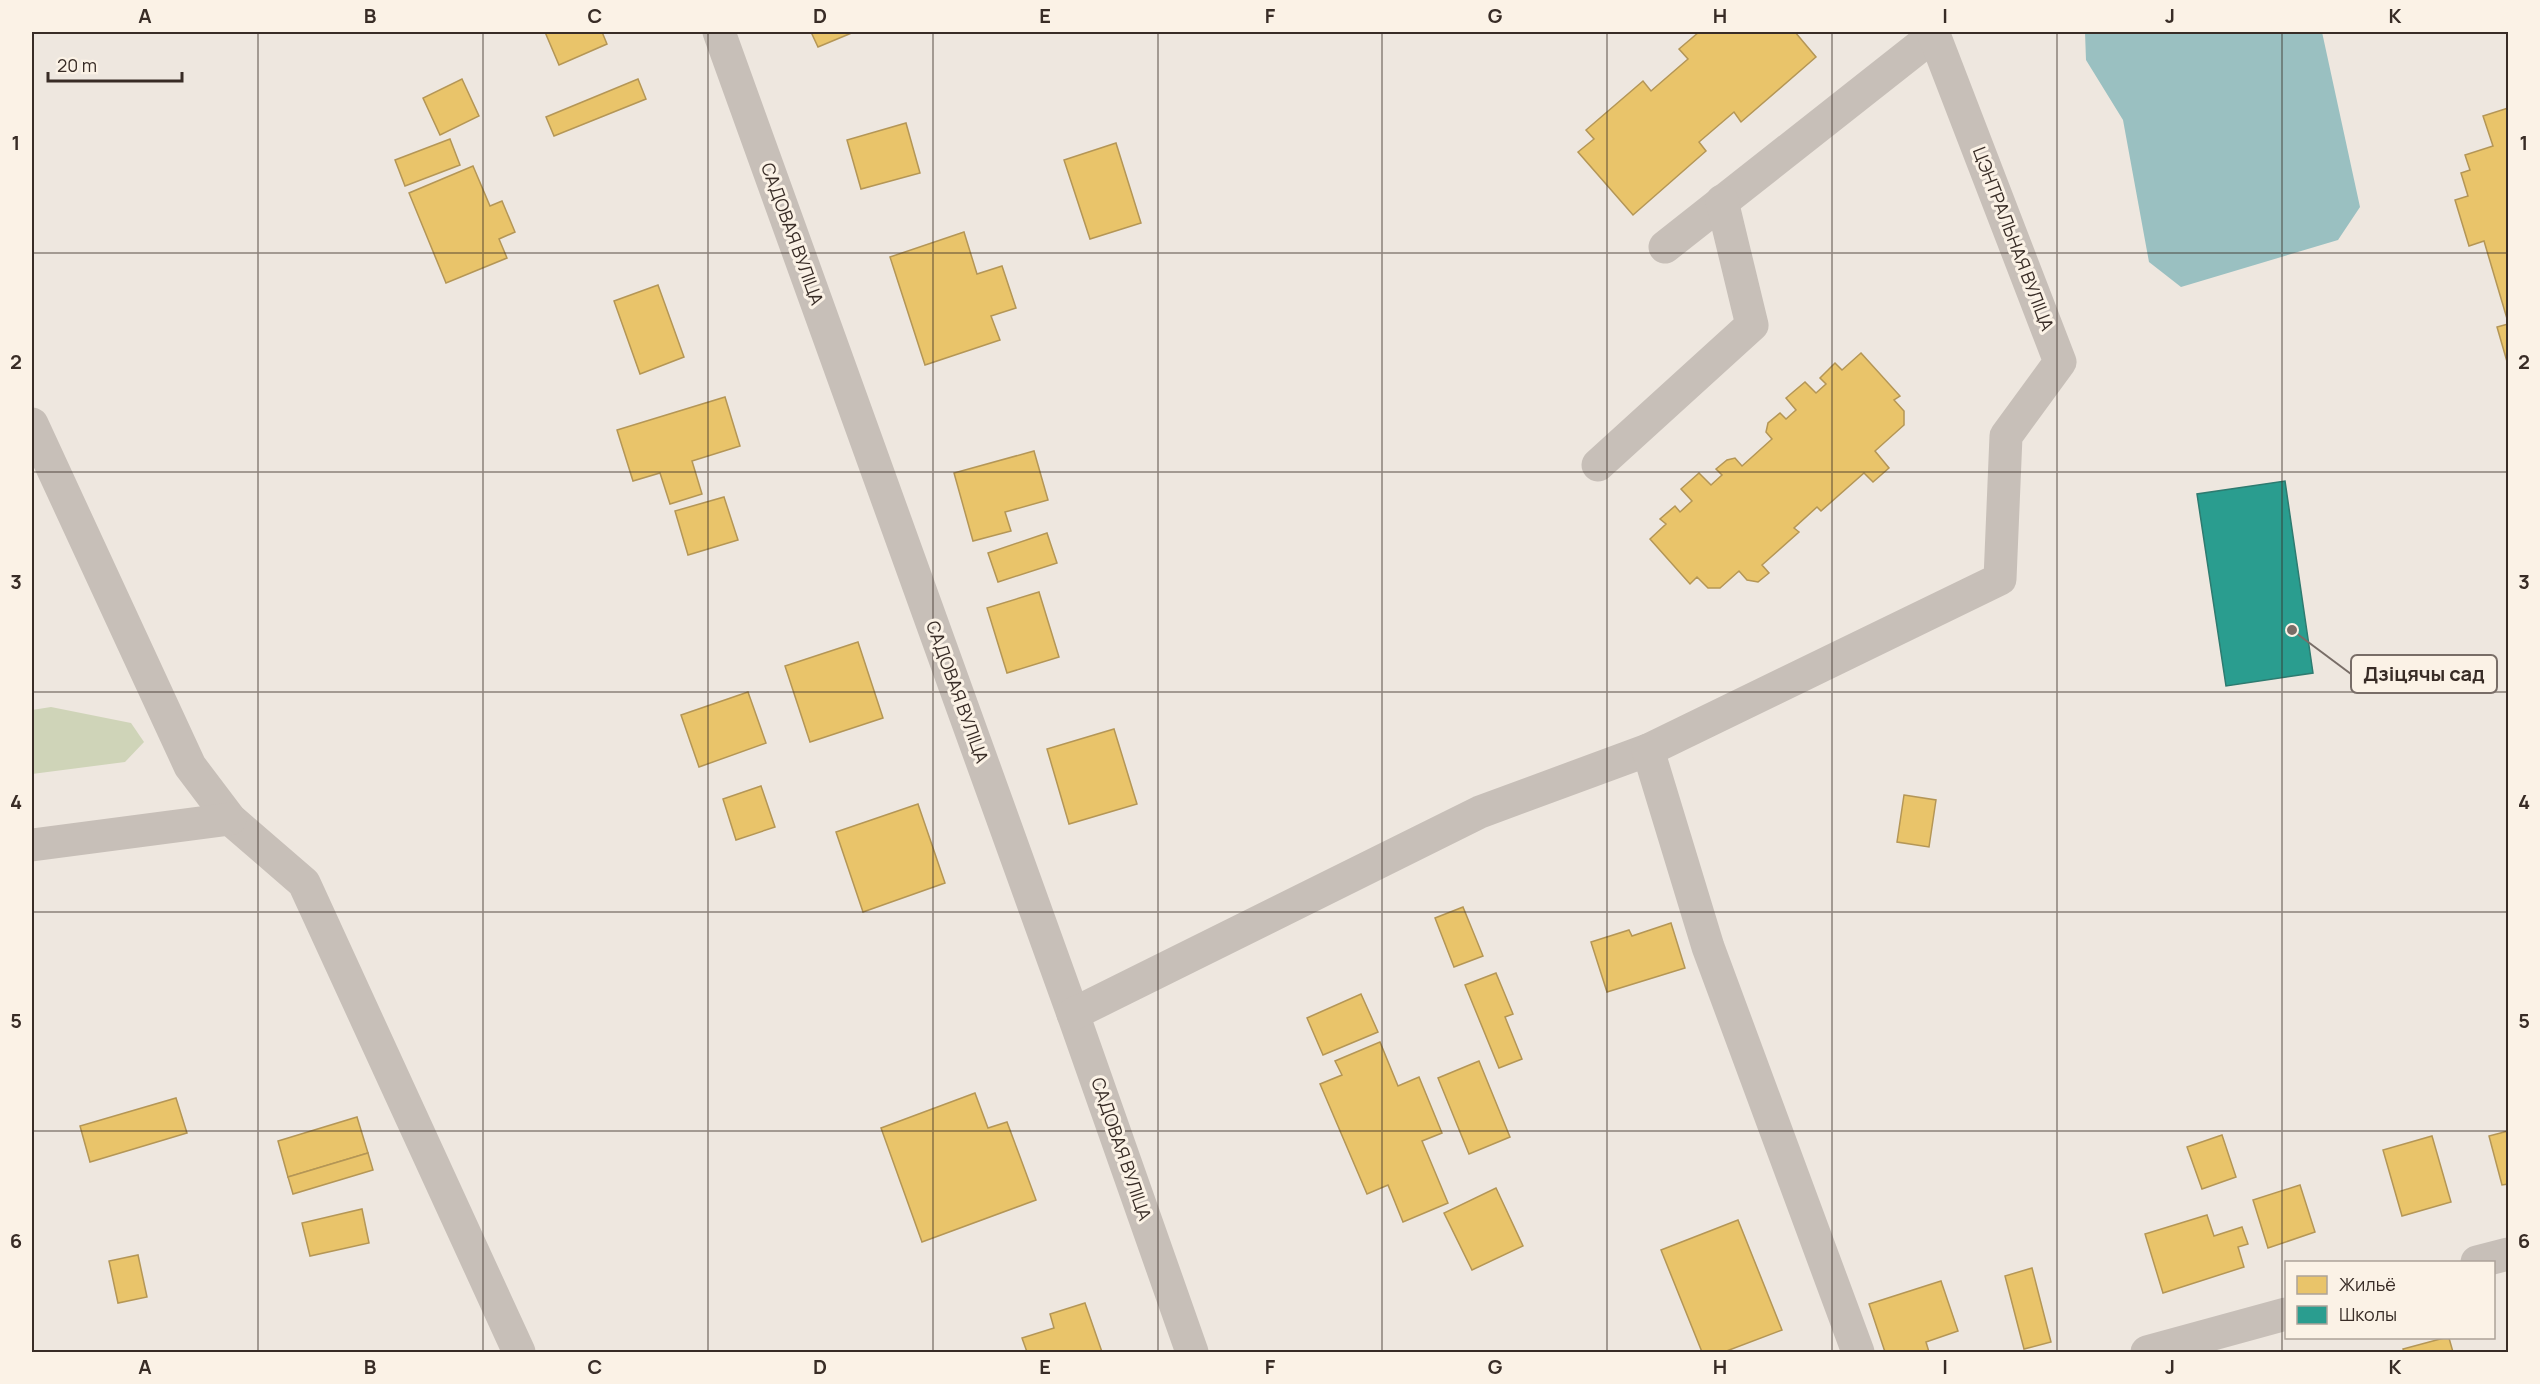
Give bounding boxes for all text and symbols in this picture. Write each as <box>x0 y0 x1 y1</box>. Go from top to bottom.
text: A <box>138 2 152 29</box>
text: B <box>364 2 377 29</box>
text: C <box>588 2 602 29</box>
text: D <box>813 2 827 29</box>
text: E <box>1039 2 1051 29</box>
text: F <box>1265 2 1276 29</box>
text: G <box>1488 2 1503 29</box>
text: H <box>1713 2 1727 29</box>
text: I <box>1942 2 1948 29</box>
text: J <box>2165 2 2175 29</box>
text: K <box>2389 2 2402 29</box>
scale bar <box>48 45 182 83</box>
text: 20 m <box>57 53 97 77</box>
text: 1 <box>12 129 20 156</box>
text: 1 <box>2520 129 2528 156</box>
street label: ЦЭНТРАЛЬНАЯ ВУЛІЦА <box>1968 143 2060 335</box>
street label: САДОВАЯ ВУЛІЦА <box>756 159 830 309</box>
text: 2 <box>10 348 22 375</box>
text: 2 <box>2518 348 2530 375</box>
text: 3 <box>10 568 22 595</box>
text: 3 <box>2518 568 2530 595</box>
street label: САДОВАЯ ВУЛІЦА <box>921 617 995 767</box>
callout: Дзіцячы сад <box>2351 655 2497 693</box>
text: Дзіцячы сад <box>2363 660 2485 687</box>
text: 4 <box>10 788 22 815</box>
text: 4 <box>2518 788 2530 815</box>
text: 5 <box>10 1007 22 1034</box>
text: 5 <box>2518 1007 2530 1034</box>
street label: САДОВАЯ ВУЛІЦА <box>1086 1074 1158 1224</box>
text: 6 <box>10 1227 22 1254</box>
text: 6 <box>2518 1227 2530 1254</box>
legend <box>2285 1261 2495 1339</box>
text: Жильё <box>2339 1272 2396 1296</box>
text: Школы <box>2339 1302 2397 1326</box>
text: A <box>138 1353 152 1380</box>
text: B <box>364 1353 377 1380</box>
text: C <box>588 1353 602 1380</box>
text: D <box>813 1353 827 1380</box>
text: E <box>1039 1353 1051 1380</box>
text: F <box>1265 1353 1276 1380</box>
text: G <box>1488 1353 1503 1380</box>
text: H <box>1713 1353 1727 1380</box>
text: I <box>1942 1353 1948 1380</box>
text: J <box>2165 1353 2175 1380</box>
text: K <box>2389 1353 2402 1380</box>

